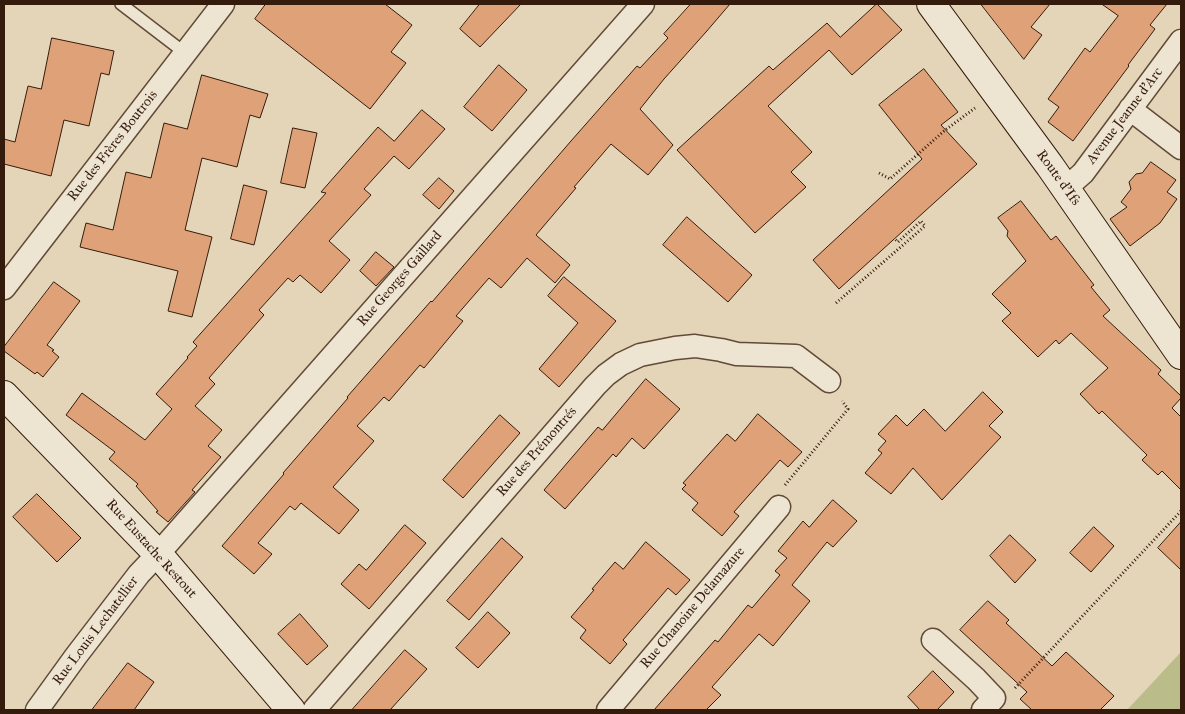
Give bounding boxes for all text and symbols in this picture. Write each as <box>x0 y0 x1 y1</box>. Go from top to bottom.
street label: Avenue Jeanne d'Arc <box>1083 64 1167 168</box>
street label: Rue des Frères Boutrois <box>65 87 161 205</box>
street label: Route d'Ifs <box>1032 147 1084 209</box>
street label: Rue Georges Gaillard <box>354 228 446 330</box>
street label: Rue des Prémontrés <box>493 404 581 500</box>
street label: Rue Eustache Restout <box>102 496 200 602</box>
street label: Rue Chanoine Delamazure <box>637 544 749 672</box>
street label: Rue Louis Lechatellier <box>50 573 142 689</box>

